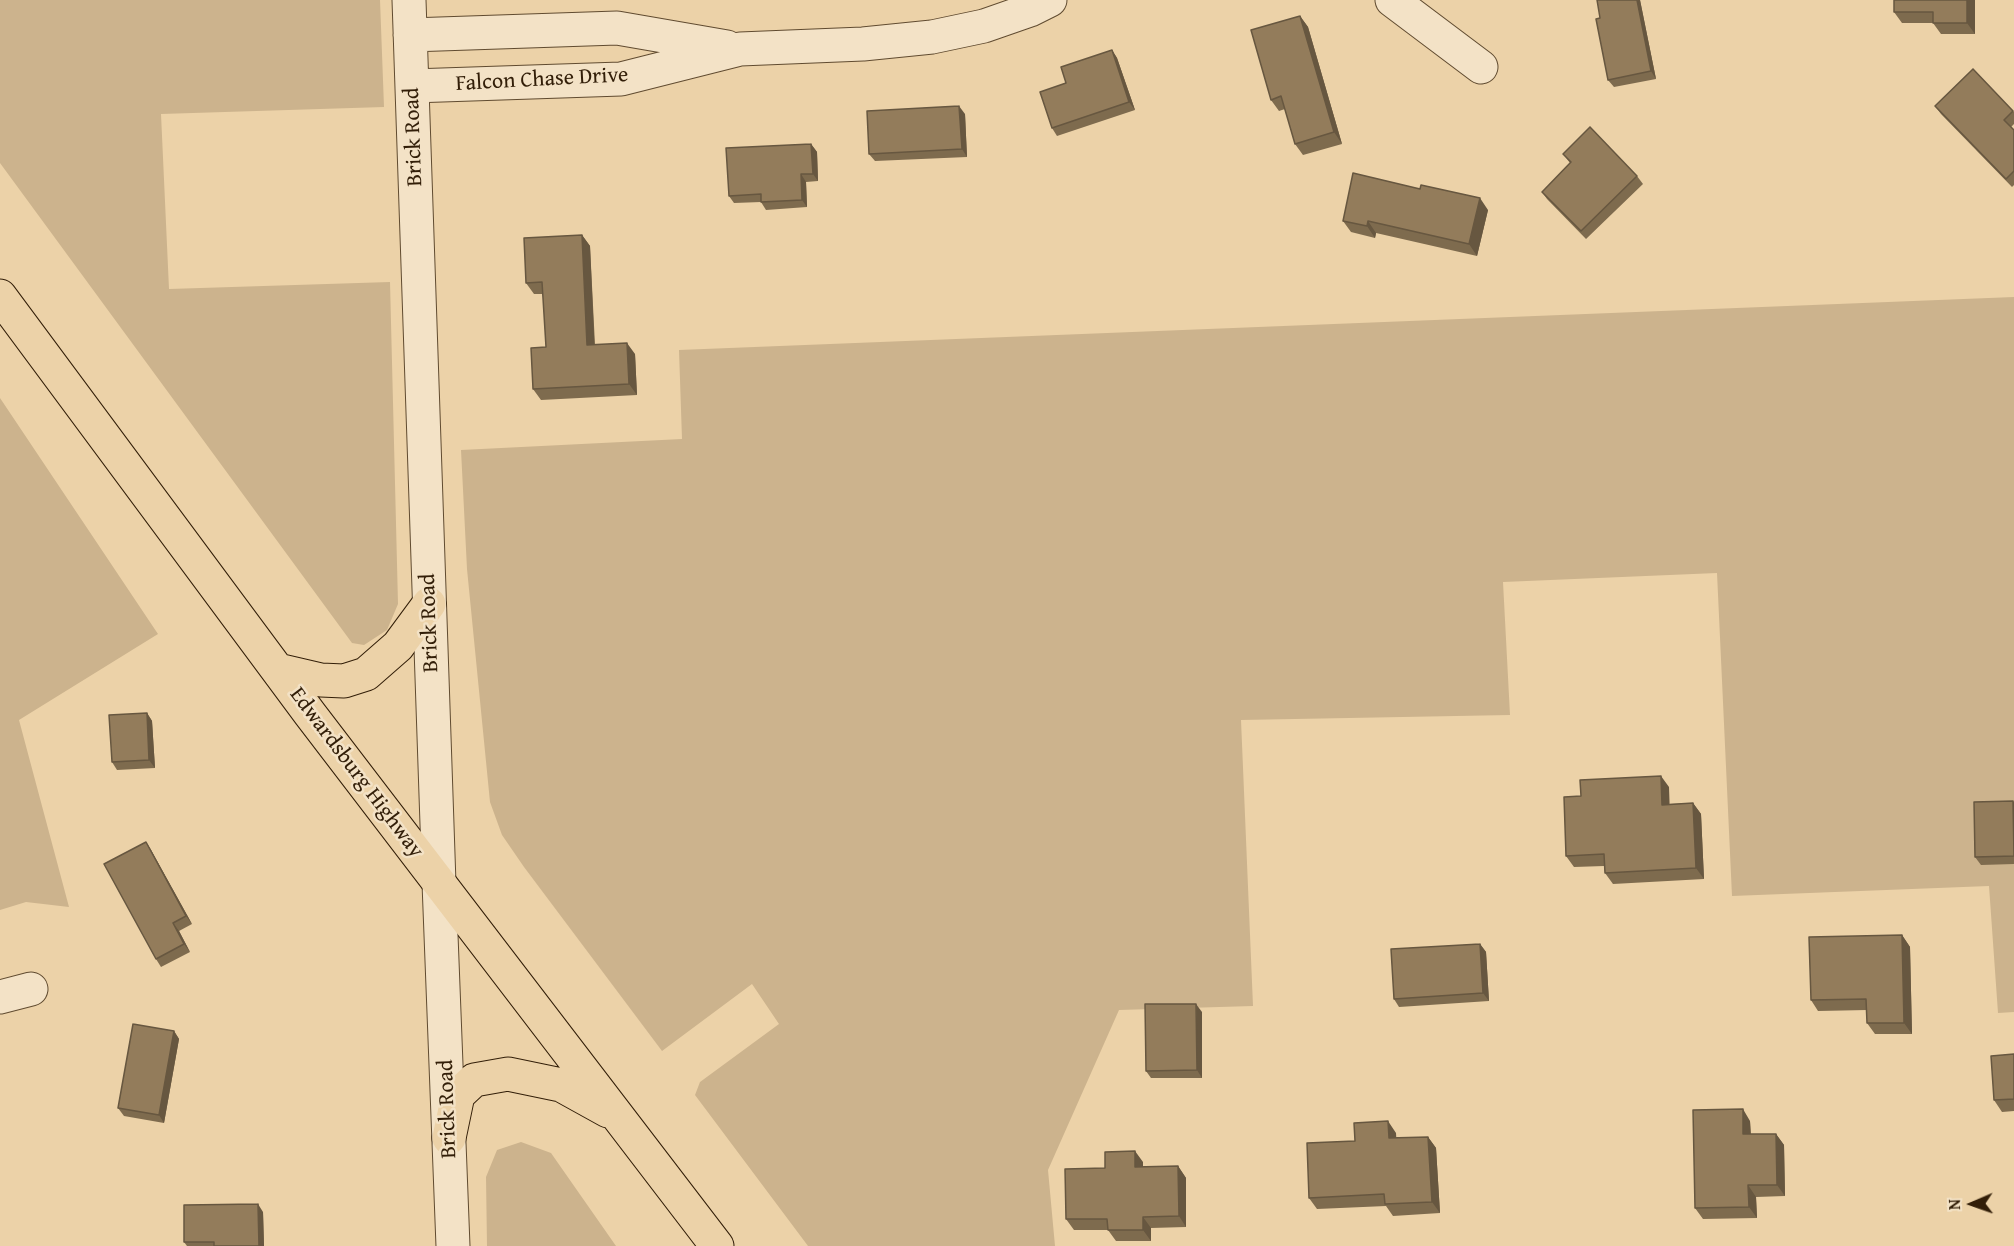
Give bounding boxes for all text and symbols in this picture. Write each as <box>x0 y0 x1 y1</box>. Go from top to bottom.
street label: Falcon Chase Drive <box>455 62 629 98</box>
street label: Brick Road <box>399 87 429 187</box>
street label: Brick Road <box>415 573 445 673</box>
street label: Edwardsburg Highway <box>283 682 429 864</box>
street label: Brick Road <box>433 1059 463 1159</box>
north arrow <box>1942 1174 2002 1234</box>
text: N <box>1942 1199 1966 1210</box>

